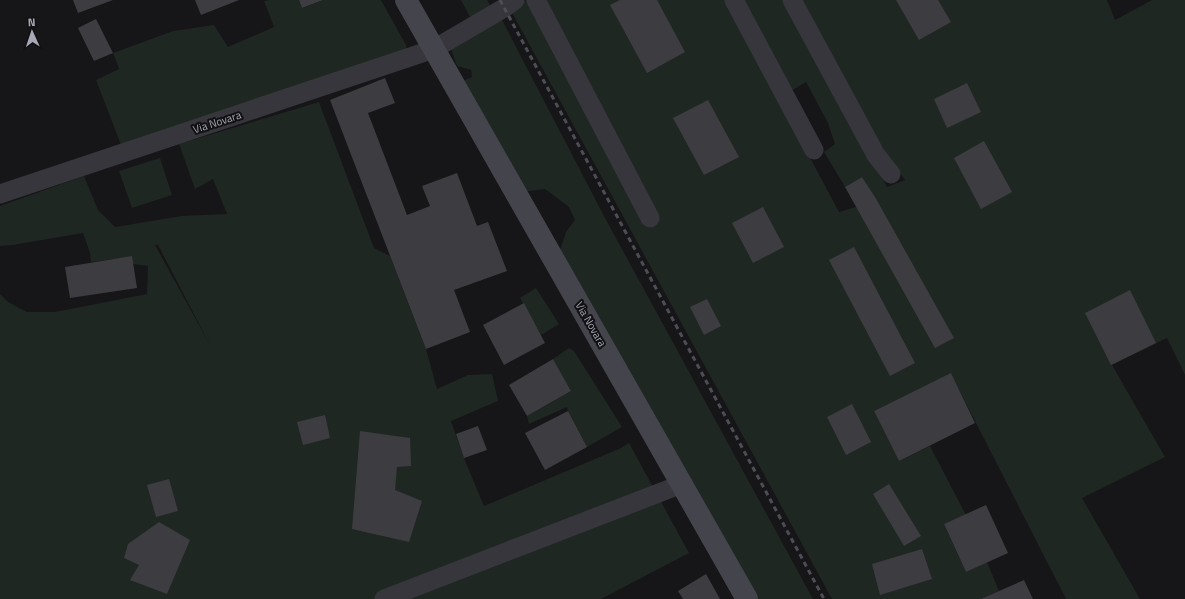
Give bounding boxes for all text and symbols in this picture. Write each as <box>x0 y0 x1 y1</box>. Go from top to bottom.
north arrow <box>12 12 52 52</box>
text: N <box>27 14 36 30</box>
street label: Via Novara <box>191 107 244 137</box>
street label: Via Novara <box>572 298 611 350</box>

